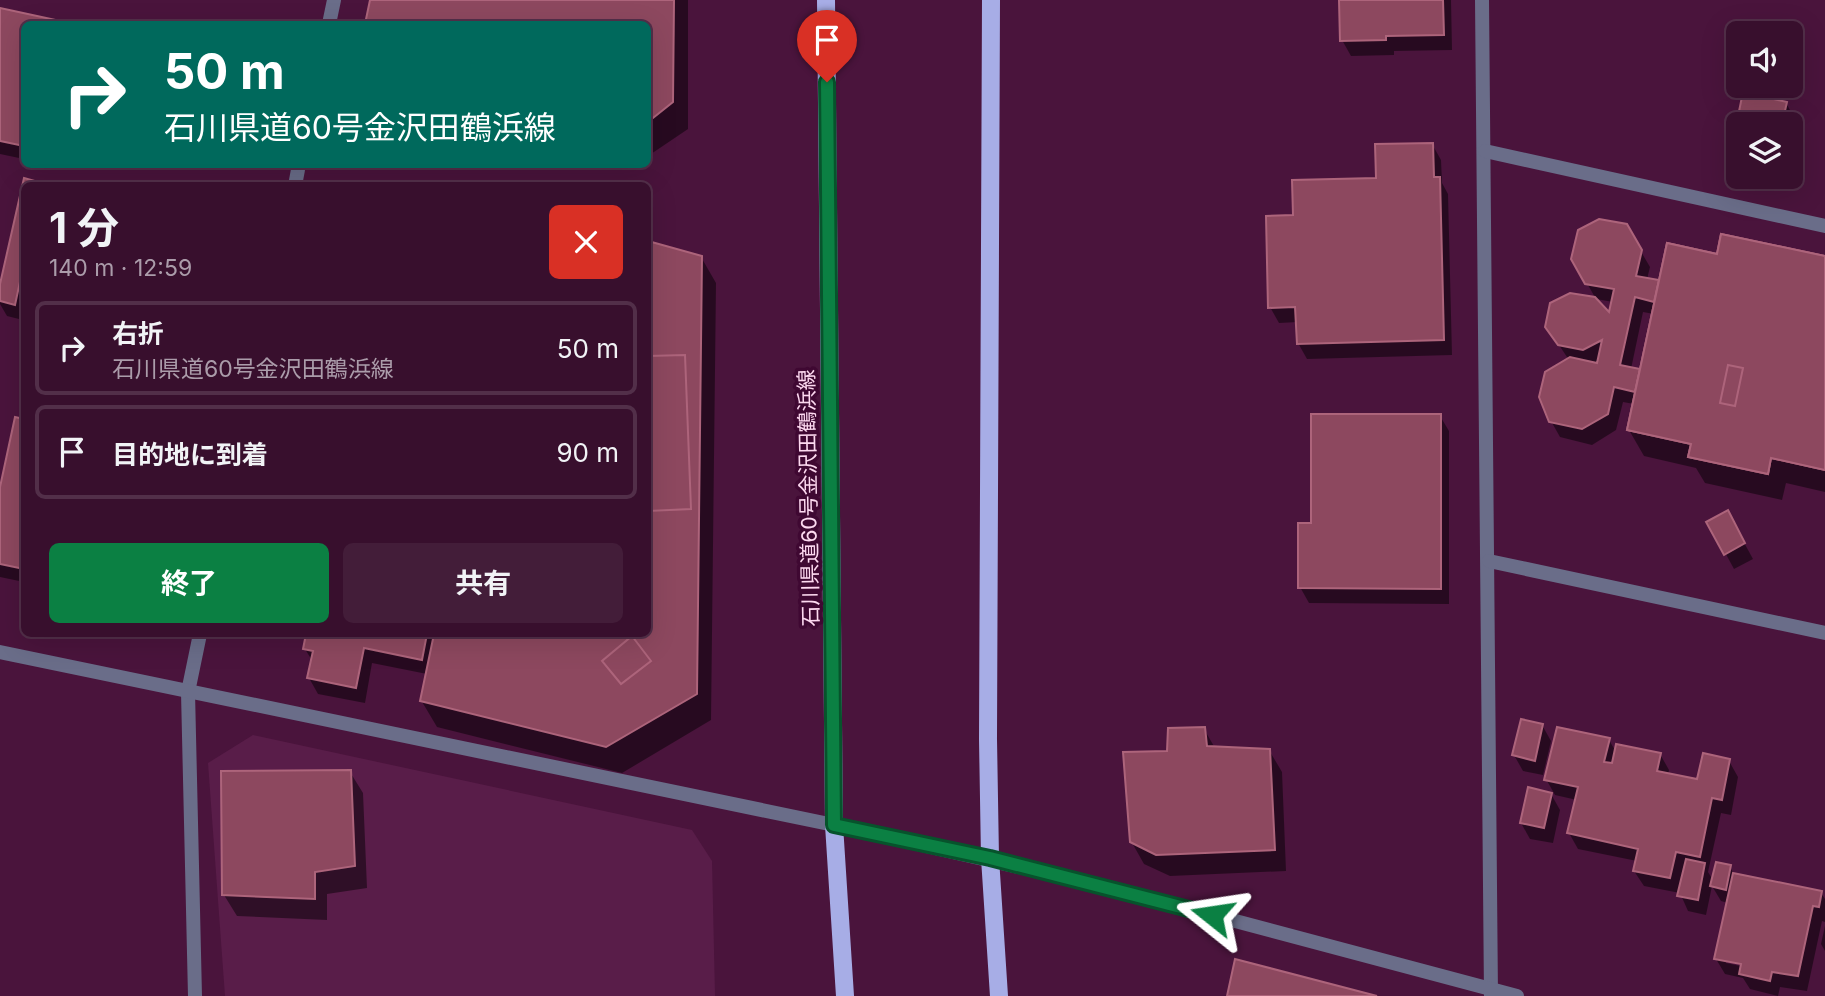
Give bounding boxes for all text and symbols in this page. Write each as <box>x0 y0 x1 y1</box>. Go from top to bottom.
pin <box>797 10 857 82</box>
icon: arrive <box>808 21 846 59</box>
map controls <box>1726 21 1803 189</box>
button: sound <box>1726 21 1803 98</box>
text: 50 m <box>164 42 285 101</box>
icon: right <box>49 49 140 140</box>
text: 石川県道60号金沢田鶴浜線 <box>164 108 556 147</box>
button: layers <box>1726 112 1803 189</box>
text: 1 分 <box>49 202 119 253</box>
button: close <box>549 205 623 279</box>
text: 140 m · 12:59 <box>49 254 192 282</box>
text: 右折 <box>112 318 164 349</box>
icon: right <box>53 329 91 367</box>
text: 50 m <box>557 333 619 364</box>
text: 石川県道60号金沢田鶴浜線 <box>112 355 394 383</box>
street label: 石川県道60号金沢田鶴浜線 <box>794 369 823 627</box>
icon: arrive <box>53 433 91 471</box>
text: 90 m <box>556 437 619 468</box>
text: 目的地に到着 <box>112 439 268 470</box>
button: 終了 <box>49 543 329 623</box>
button: 共有 <box>343 543 623 623</box>
position arrow <box>1175 878 1249 952</box>

